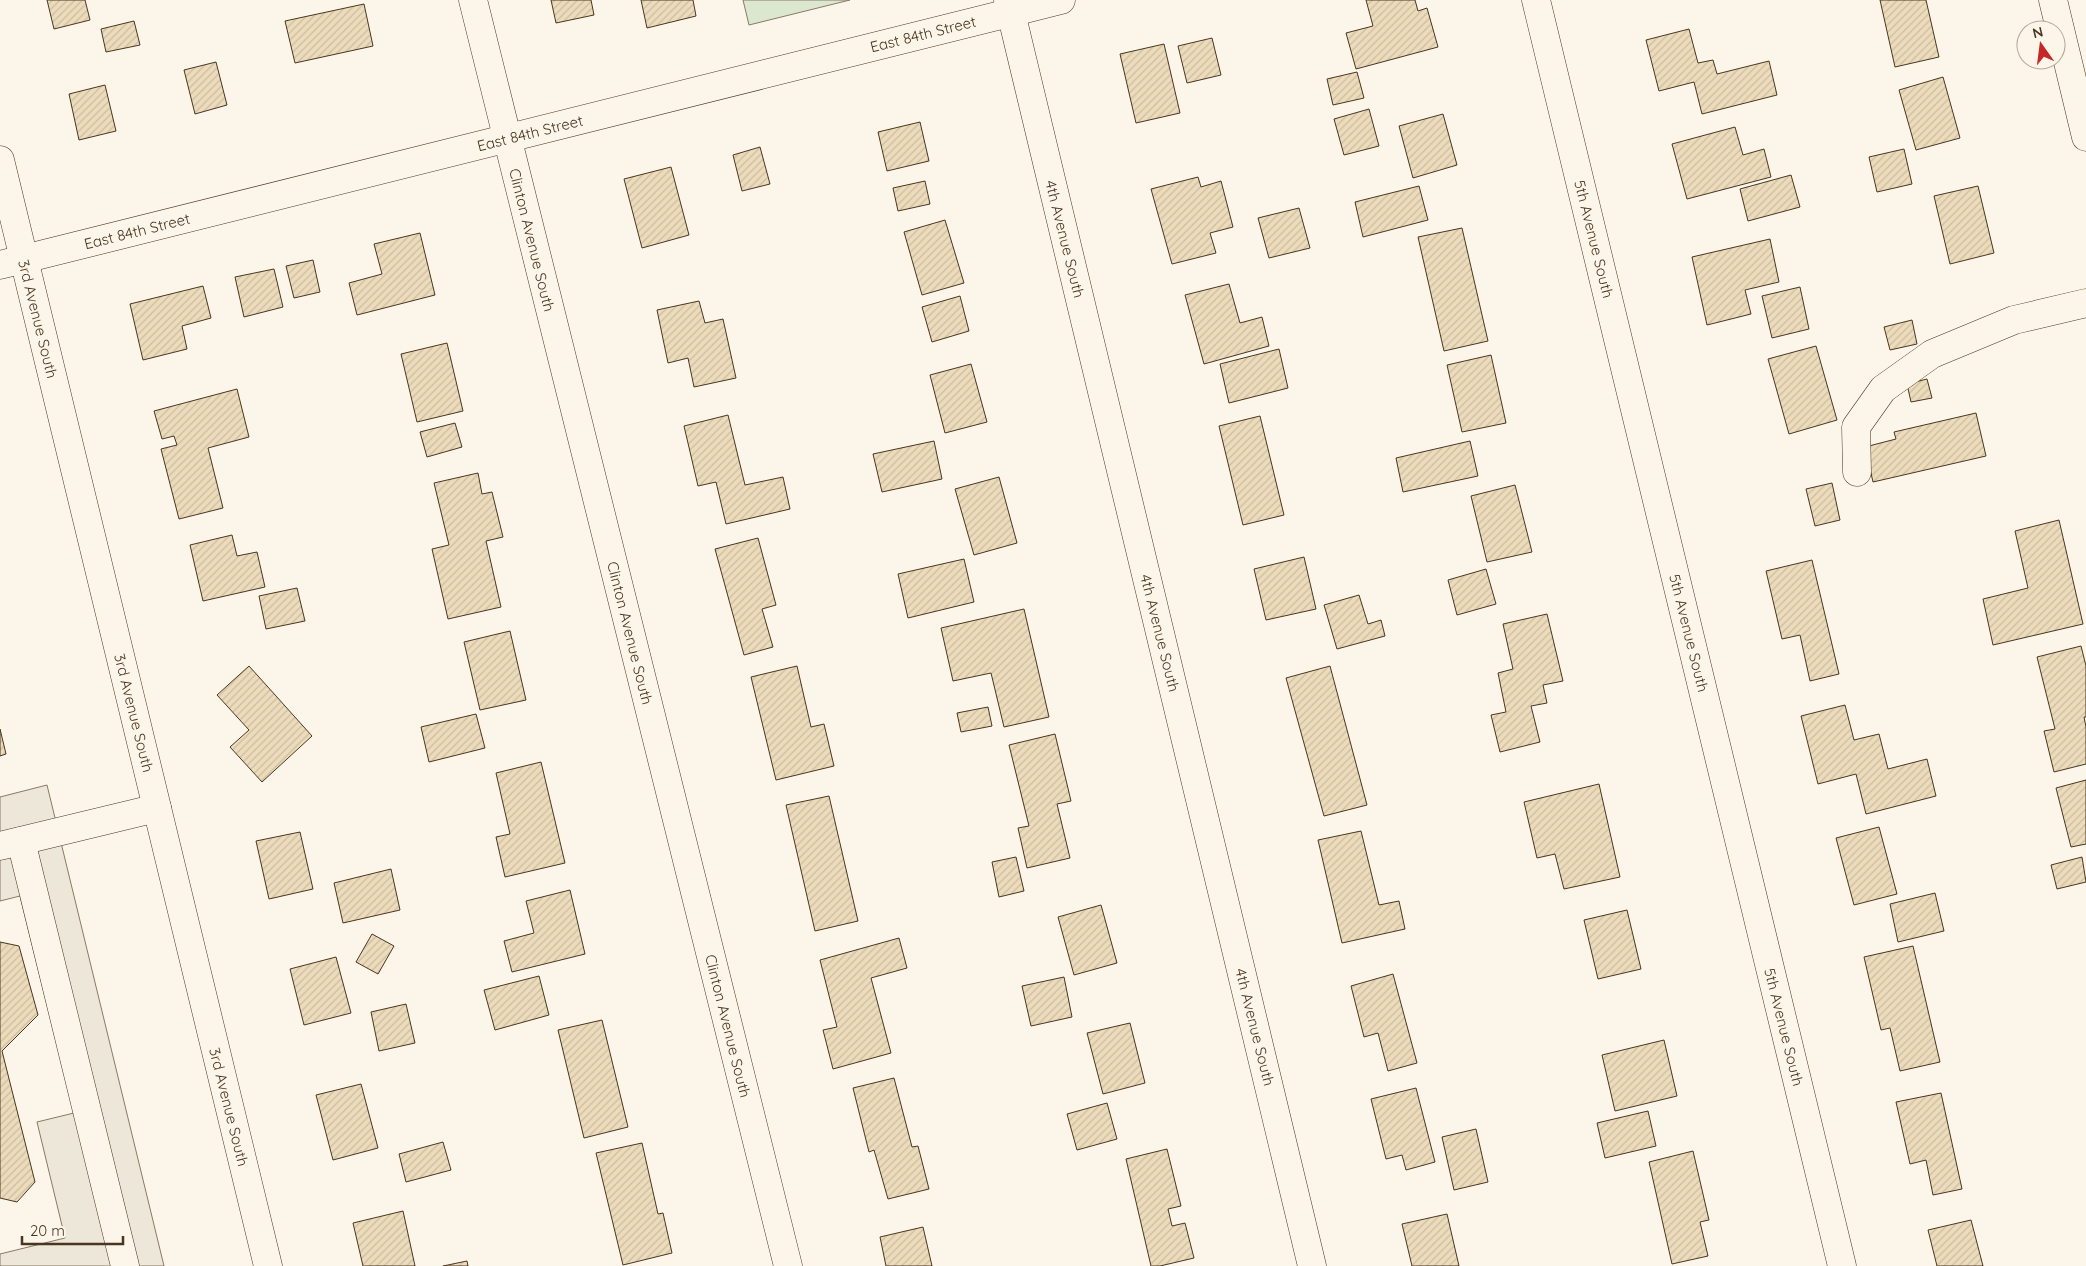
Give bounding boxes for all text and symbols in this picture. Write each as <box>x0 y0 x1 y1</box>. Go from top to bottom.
street label: East 84th Street <box>868 12 978 56</box>
north arrow <box>2016 20 2066 70</box>
text: N <box>2031 22 2045 42</box>
street label: East 84th Street <box>475 111 585 155</box>
street label: Clinton Avenue South <box>505 166 559 314</box>
street label: 4th Avenue South <box>1041 178 1089 300</box>
street label: 5th Avenue South <box>1570 178 1618 300</box>
street label: East 84th Street <box>82 209 192 253</box>
street label: 3rd Avenue South <box>14 258 62 380</box>
street label: Clinton Avenue South <box>603 559 657 707</box>
street label: 4th Avenue South <box>1136 572 1184 694</box>
street label: 5th Avenue South <box>1665 572 1713 694</box>
street label: 3rd Avenue South <box>110 652 158 774</box>
street label: Clinton Avenue South <box>701 952 755 1100</box>
street label: 4th Avenue South <box>1231 966 1279 1088</box>
street label: 5th Avenue South <box>1760 966 1808 1088</box>
street label: 3rd Avenue South <box>205 1046 253 1168</box>
scale bar <box>22 1214 124 1246</box>
text: 20 m <box>30 1221 65 1240</box>

